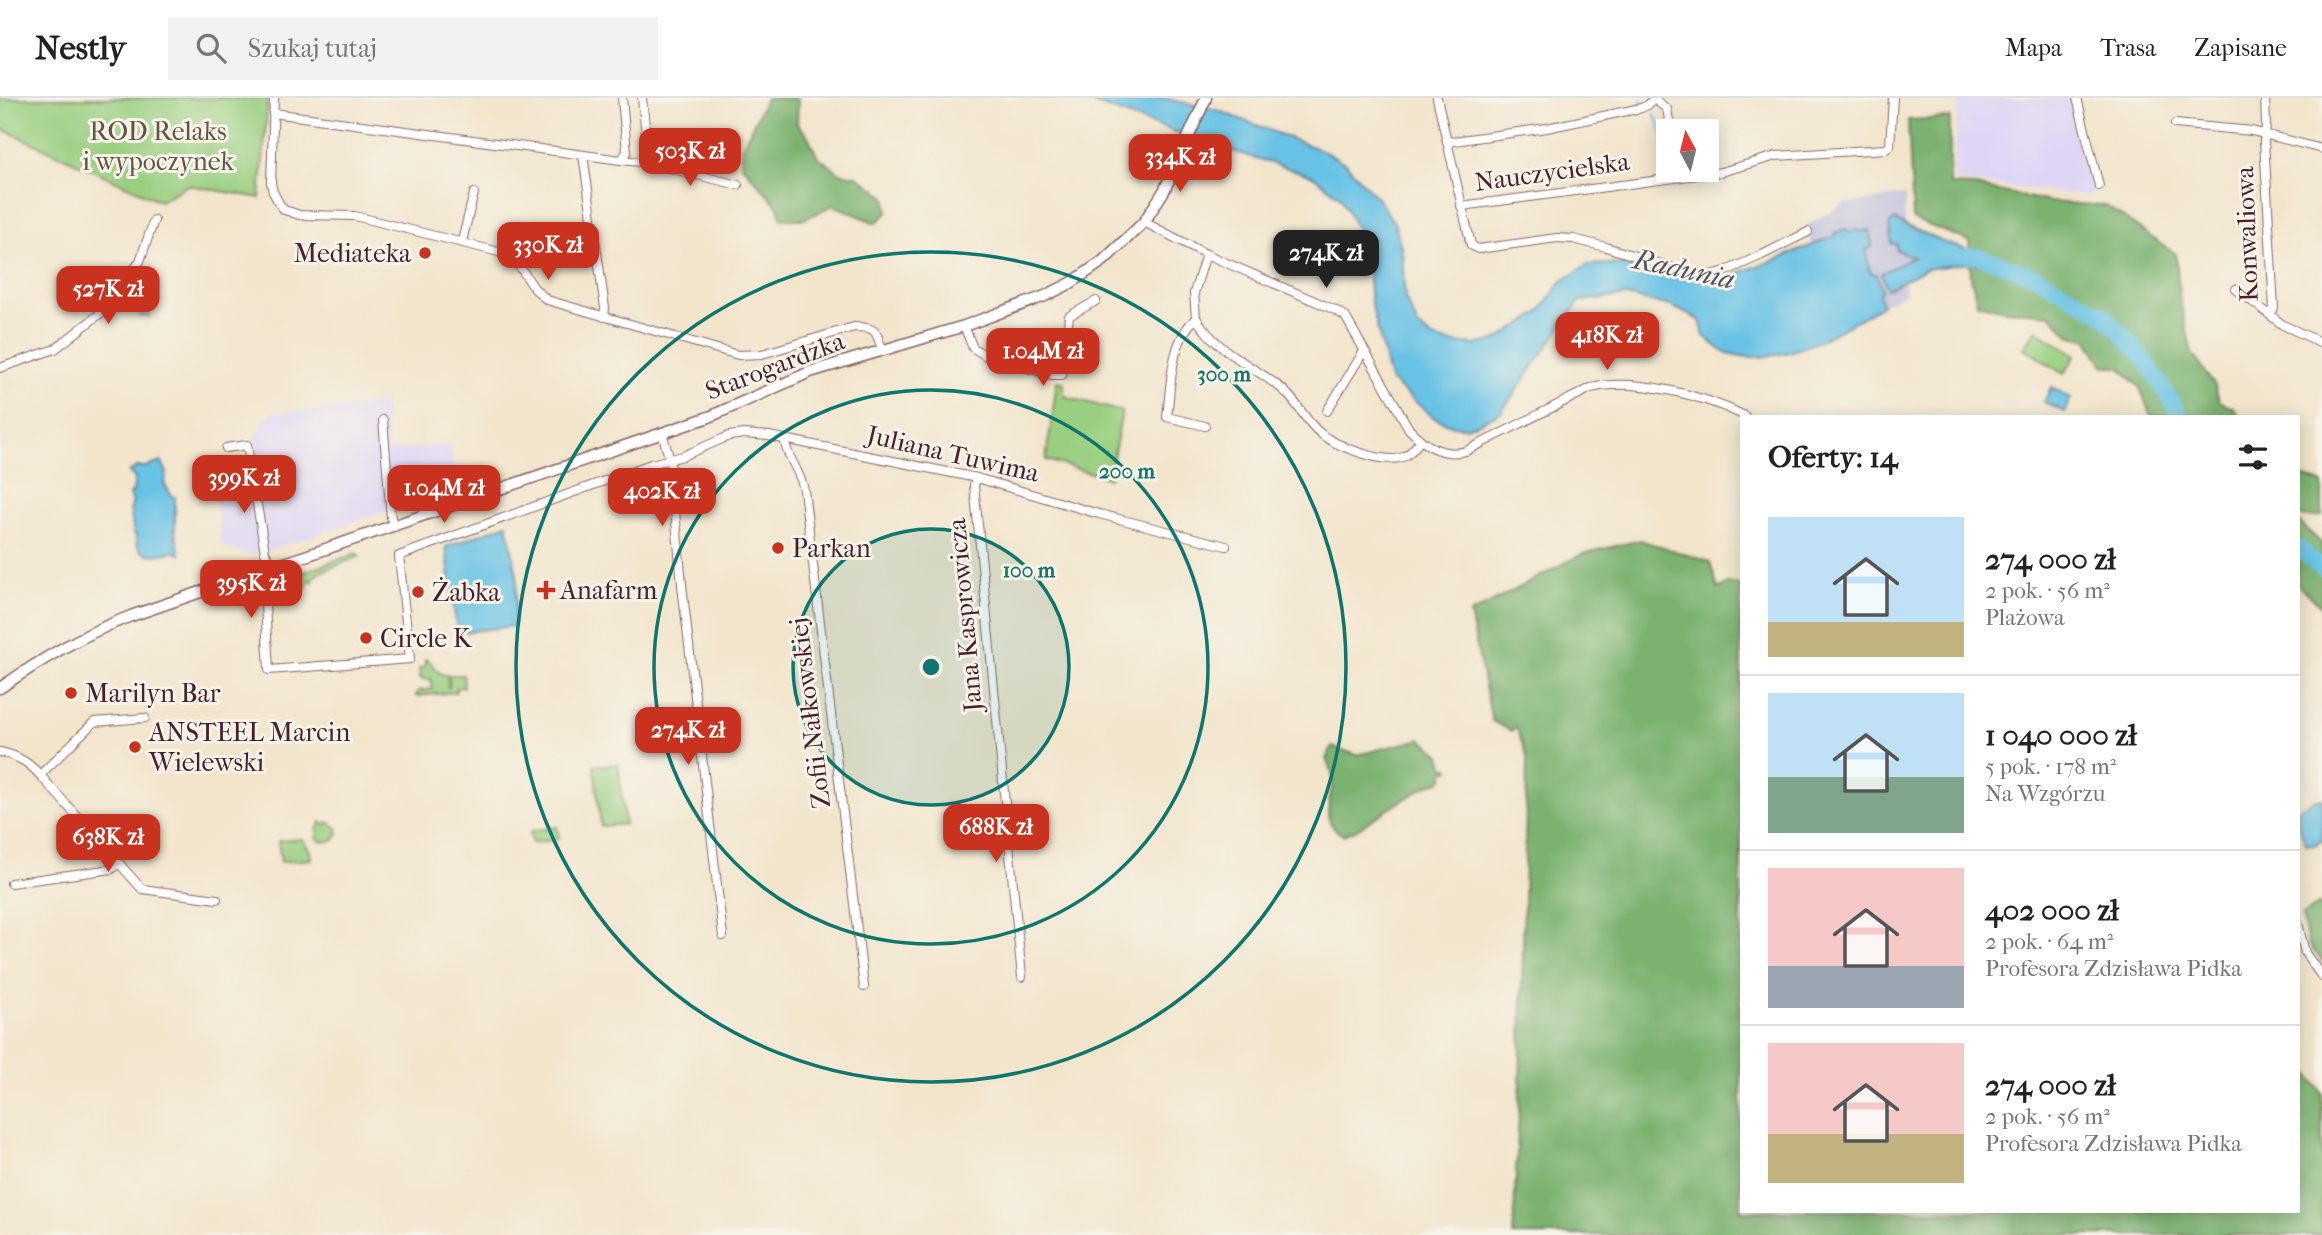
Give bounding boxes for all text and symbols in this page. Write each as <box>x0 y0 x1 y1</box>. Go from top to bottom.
search box <box>168 17 658 80</box>
text: Nestly <box>35 29 126 68</box>
icon: search <box>192 29 230 67</box>
text: Szukaj tutaj <box>248 33 377 64</box>
text: Mapa <box>2005 34 2062 62</box>
text: Trasa <box>2100 34 2156 62</box>
text: Zapisane <box>2194 34 2287 62</box>
park label: ROD Relaks i wypoczynek <box>82 116 234 177</box>
north arrow <box>1656 119 1718 182</box>
map controls <box>1656 119 1719 182</box>
pin: 503K zł <box>625 129 755 188</box>
pin: 334K zł <box>1115 134 1245 194</box>
text: 503K zł <box>655 137 725 164</box>
text: 334K zł <box>1145 143 1215 170</box>
street label: Nauczycielska <box>1473 146 1632 198</box>
street label: Konwaliowa <box>2229 165 2265 302</box>
pin: 330K zł <box>483 222 613 282</box>
pin: 274K zł <box>1261 230 1391 290</box>
text: 330K zł <box>513 231 583 258</box>
place label: Mediateka <box>293 238 412 269</box>
text: 274K zł <box>1289 239 1363 266</box>
water label: Radunia <box>1628 242 1738 296</box>
marker: Mediateka <box>417 245 433 261</box>
pin: 527K zł <box>43 266 173 326</box>
text: 527K zł <box>72 275 144 302</box>
pin: 418K zł <box>1542 313 1672 372</box>
text: 418K zł <box>1571 321 1643 348</box>
street label: Starogardzka <box>701 325 850 407</box>
pin: 1.04M zł <box>971 328 1115 388</box>
text: 1.04M zł <box>1002 337 1084 364</box>
text: 300 m <box>1197 362 1251 386</box>
street label: Juliana Tuwima <box>862 419 1043 489</box>
icon: filters <box>2234 438 2272 476</box>
text: Oferty: 14 <box>1768 440 1898 475</box>
pin: 399K zł <box>179 456 309 515</box>
text: 200 m <box>1099 459 1156 483</box>
text: 399K zł <box>208 464 280 491</box>
pin: 1.04M zł <box>372 466 516 525</box>
pin: 402K zł <box>597 468 727 528</box>
text: 1.04M zł <box>403 474 485 501</box>
text: 402K zł <box>624 477 700 504</box>
street label: Jana Kasprowicza <box>941 516 989 715</box>
place label: Parkan <box>792 533 871 564</box>
marker: Parkan <box>770 540 786 556</box>
text: 274 000 zł <box>1985 542 2116 577</box>
icon: home <box>1824 545 1908 629</box>
text: 100 m <box>1003 558 1056 582</box>
pin: 395K zł <box>186 560 316 620</box>
text: 395K zł <box>216 569 286 596</box>
place label: Anafarm <box>559 575 658 606</box>
place label: Żabka <box>432 576 501 608</box>
text: 2 pok. · 56 m² <box>1985 577 2110 604</box>
marker: Anafarm <box>538 582 554 598</box>
marker: Żabka <box>410 584 426 600</box>
text: Plażowa <box>1985 604 2065 631</box>
street label: Zofii Nałkowskiej <box>783 616 837 810</box>
place label: Circle K <box>380 623 473 654</box>
marker: Circle K <box>358 630 374 646</box>
centre of rings <box>919 655 943 679</box>
place label: Marilyn Bar <box>85 678 221 709</box>
marker: Marilyn Bar <box>63 685 79 701</box>
pin: 274K zł <box>623 708 753 767</box>
text: 274K zł <box>651 716 725 743</box>
place label: ANSTEEL Marcin Wielewski <box>148 717 350 778</box>
text: 1 040 000 zł <box>1985 718 2137 753</box>
icon: home <box>1824 721 1908 805</box>
marker: ANSTEEL Marcin Wielewski <box>127 739 143 755</box>
text: 5 pok. · 178 m² <box>1985 753 2116 780</box>
text: Na Wzgórzu <box>1985 780 2106 807</box>
pin: 688K zł <box>931 804 1061 864</box>
text: 688K zł <box>959 813 1033 840</box>
pin: 638K zł <box>43 814 173 874</box>
text: 638K zł <box>72 823 144 850</box>
text: 402 000 zł <box>1985 893 2119 928</box>
icon: home <box>1824 896 1908 980</box>
text: 2 pok. · 64 m² <box>1985 928 2113 955</box>
text: Profesora Zdzisława Pidka <box>1985 955 2242 982</box>
text: 274 000 zł <box>1985 1068 2116 1103</box>
icon: home <box>1824 1071 1908 1155</box>
text: 2 pok. · 56 m² <box>1985 1103 2110 1130</box>
text: Profesora Zdzisława Pidka <box>1985 1130 2242 1157</box>

